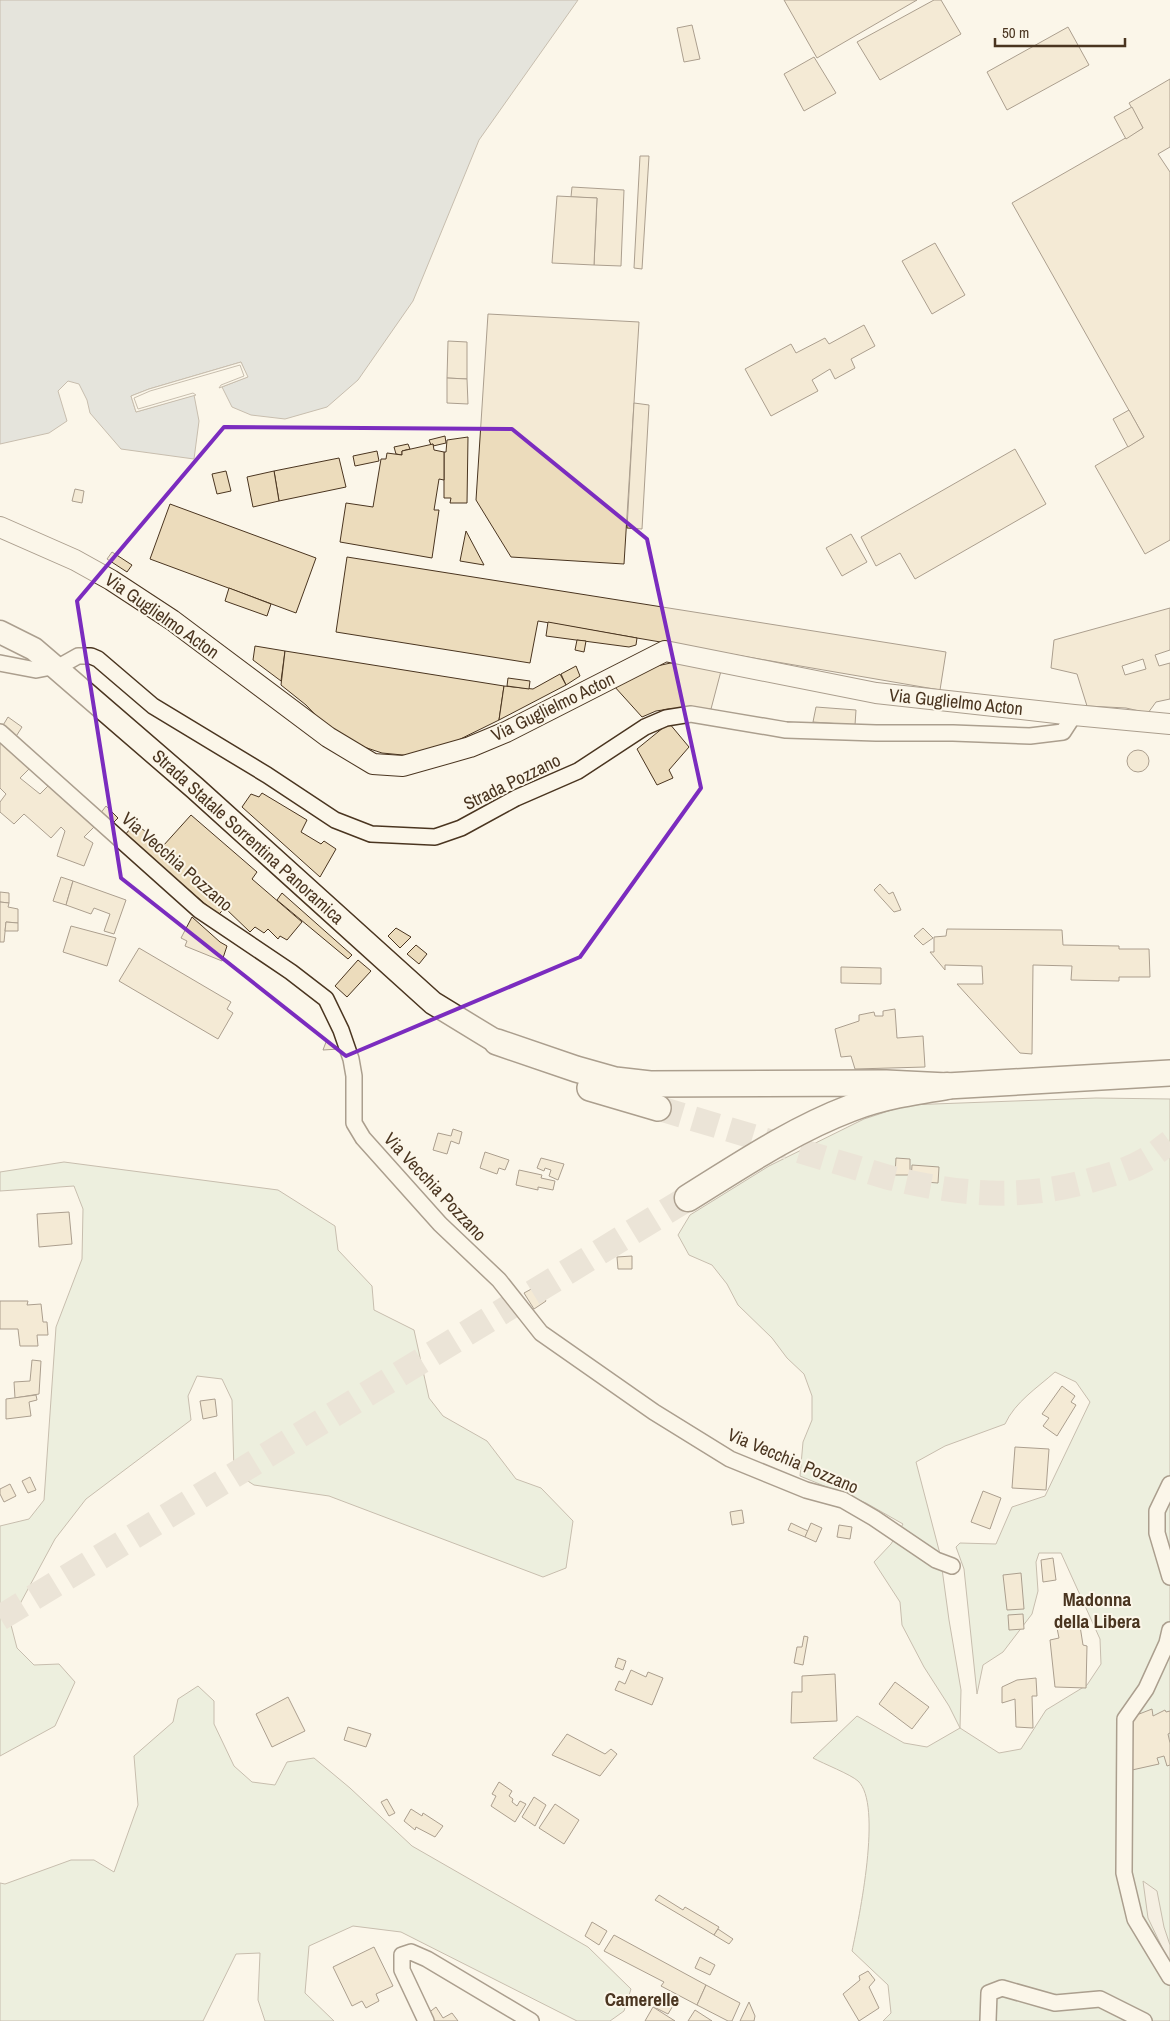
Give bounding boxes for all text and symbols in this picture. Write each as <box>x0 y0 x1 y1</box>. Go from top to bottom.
scale bar <box>995 15 1125 47</box>
text: 50 m <box>1002 22 1029 43</box>
street label: Via Guglielmo Acton <box>100 567 224 664</box>
street label: Via Guglielmo Acton <box>487 666 619 747</box>
street label: Via Guglielmo Acton <box>888 682 1024 721</box>
street label: Strada Statale Sorrentina Panoramica <box>147 744 350 930</box>
street label: Strada Pozzano <box>459 747 564 816</box>
street label: Via Vecchia Pozzano <box>116 806 238 917</box>
street label: Via Vecchia Pozzano <box>378 1127 492 1246</box>
street label: Via Vecchia Pozzano <box>724 1422 863 1499</box>
district label: Madonna della Libera <box>1054 1586 1141 1634</box>
district label: Camerelle <box>605 1986 680 2012</box>

